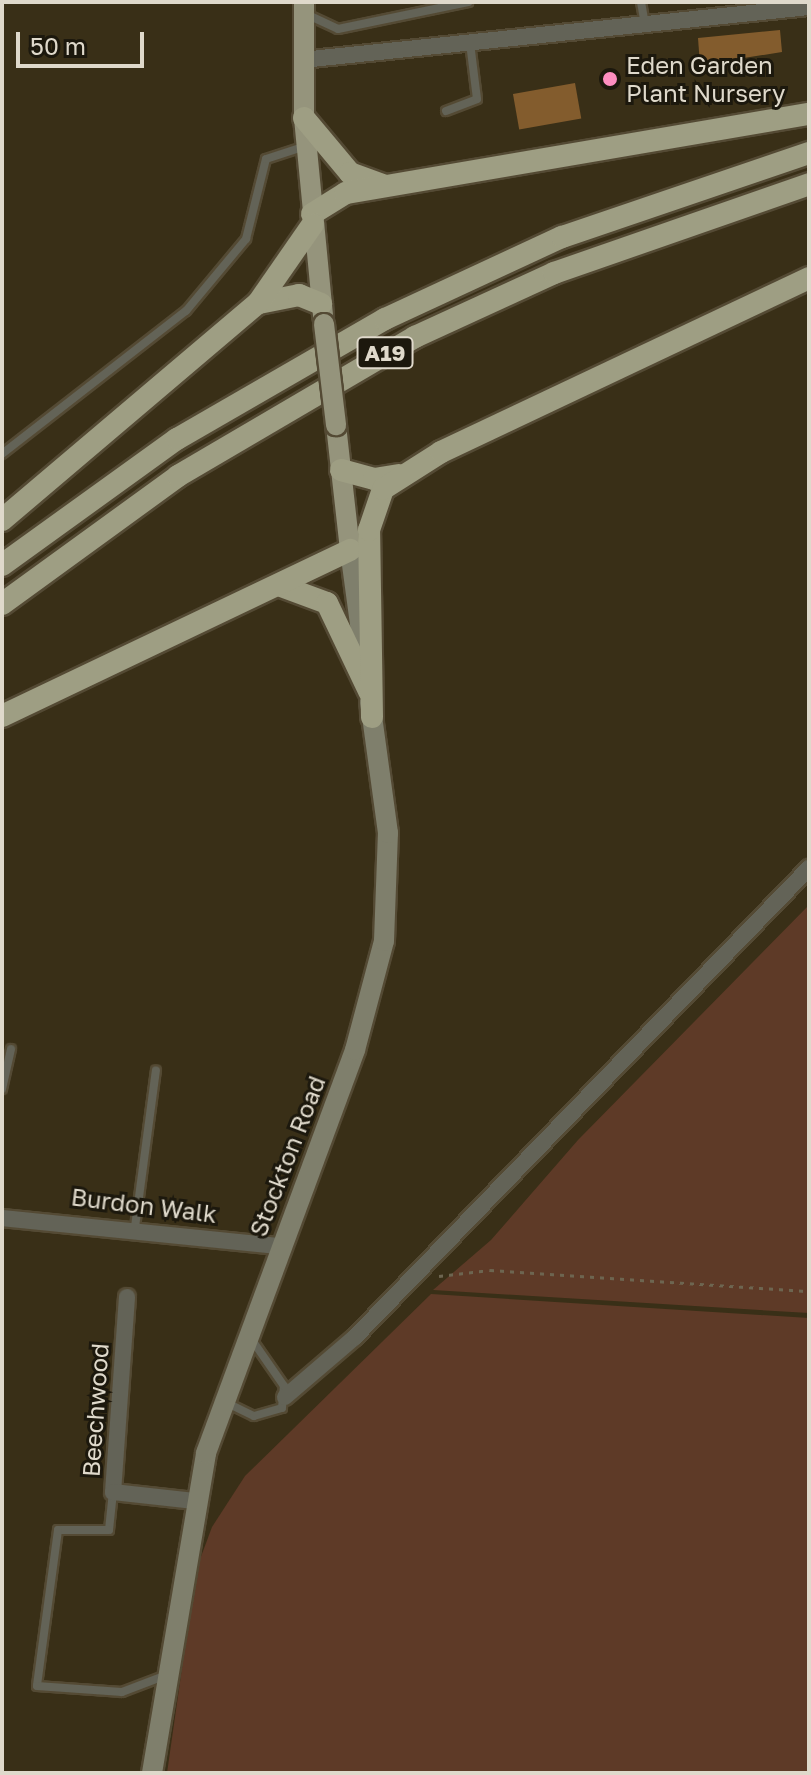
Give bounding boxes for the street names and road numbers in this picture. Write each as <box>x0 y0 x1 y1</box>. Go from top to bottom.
road number: A19 <box>355 335 415 371</box>
street label: Stockton Road <box>243 1072 331 1240</box>
street label: Burdon Walk <box>70 1182 218 1228</box>
street label: Beechwood <box>76 1342 114 1478</box>

